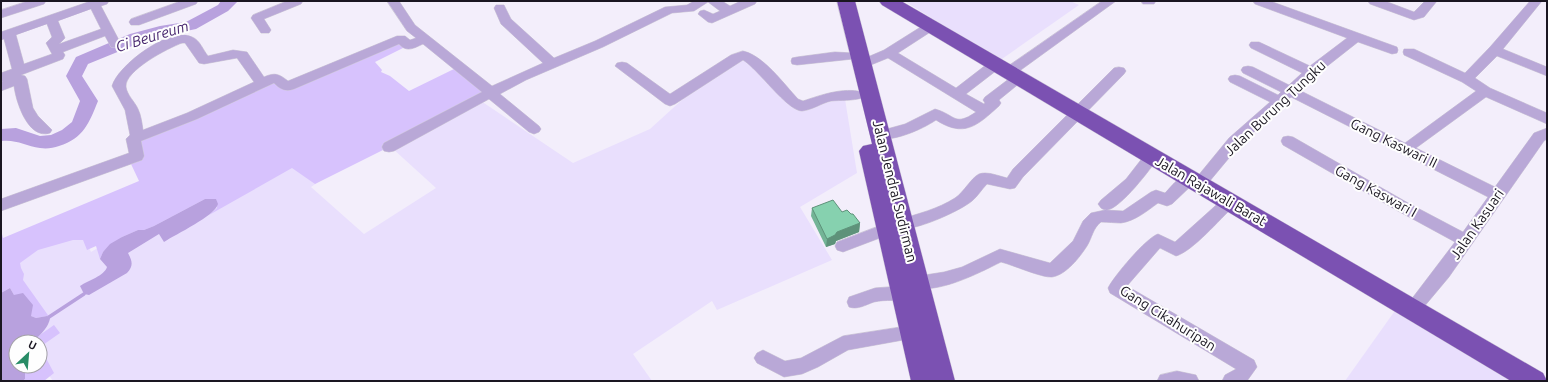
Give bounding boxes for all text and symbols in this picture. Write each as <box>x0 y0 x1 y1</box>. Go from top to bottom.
water label: Ci Beureum <box>113 17 191 55</box>
street label: Jalan Burung Tungku <box>1221 57 1329 159</box>
street label: Gang Kaswari II <box>1348 115 1440 171</box>
street label: Jalan Jendral Sudirman <box>870 118 920 264</box>
street label: Jalan Rajawali Barat <box>1153 153 1270 229</box>
street label: Gang Kaswari I <box>1332 162 1420 220</box>
street label: Jalan Kasuari <box>1447 186 1507 262</box>
street label: Gang Cikahuripan <box>1117 282 1219 354</box>
north arrow <box>8 334 48 374</box>
text: U <box>26 338 38 352</box>

